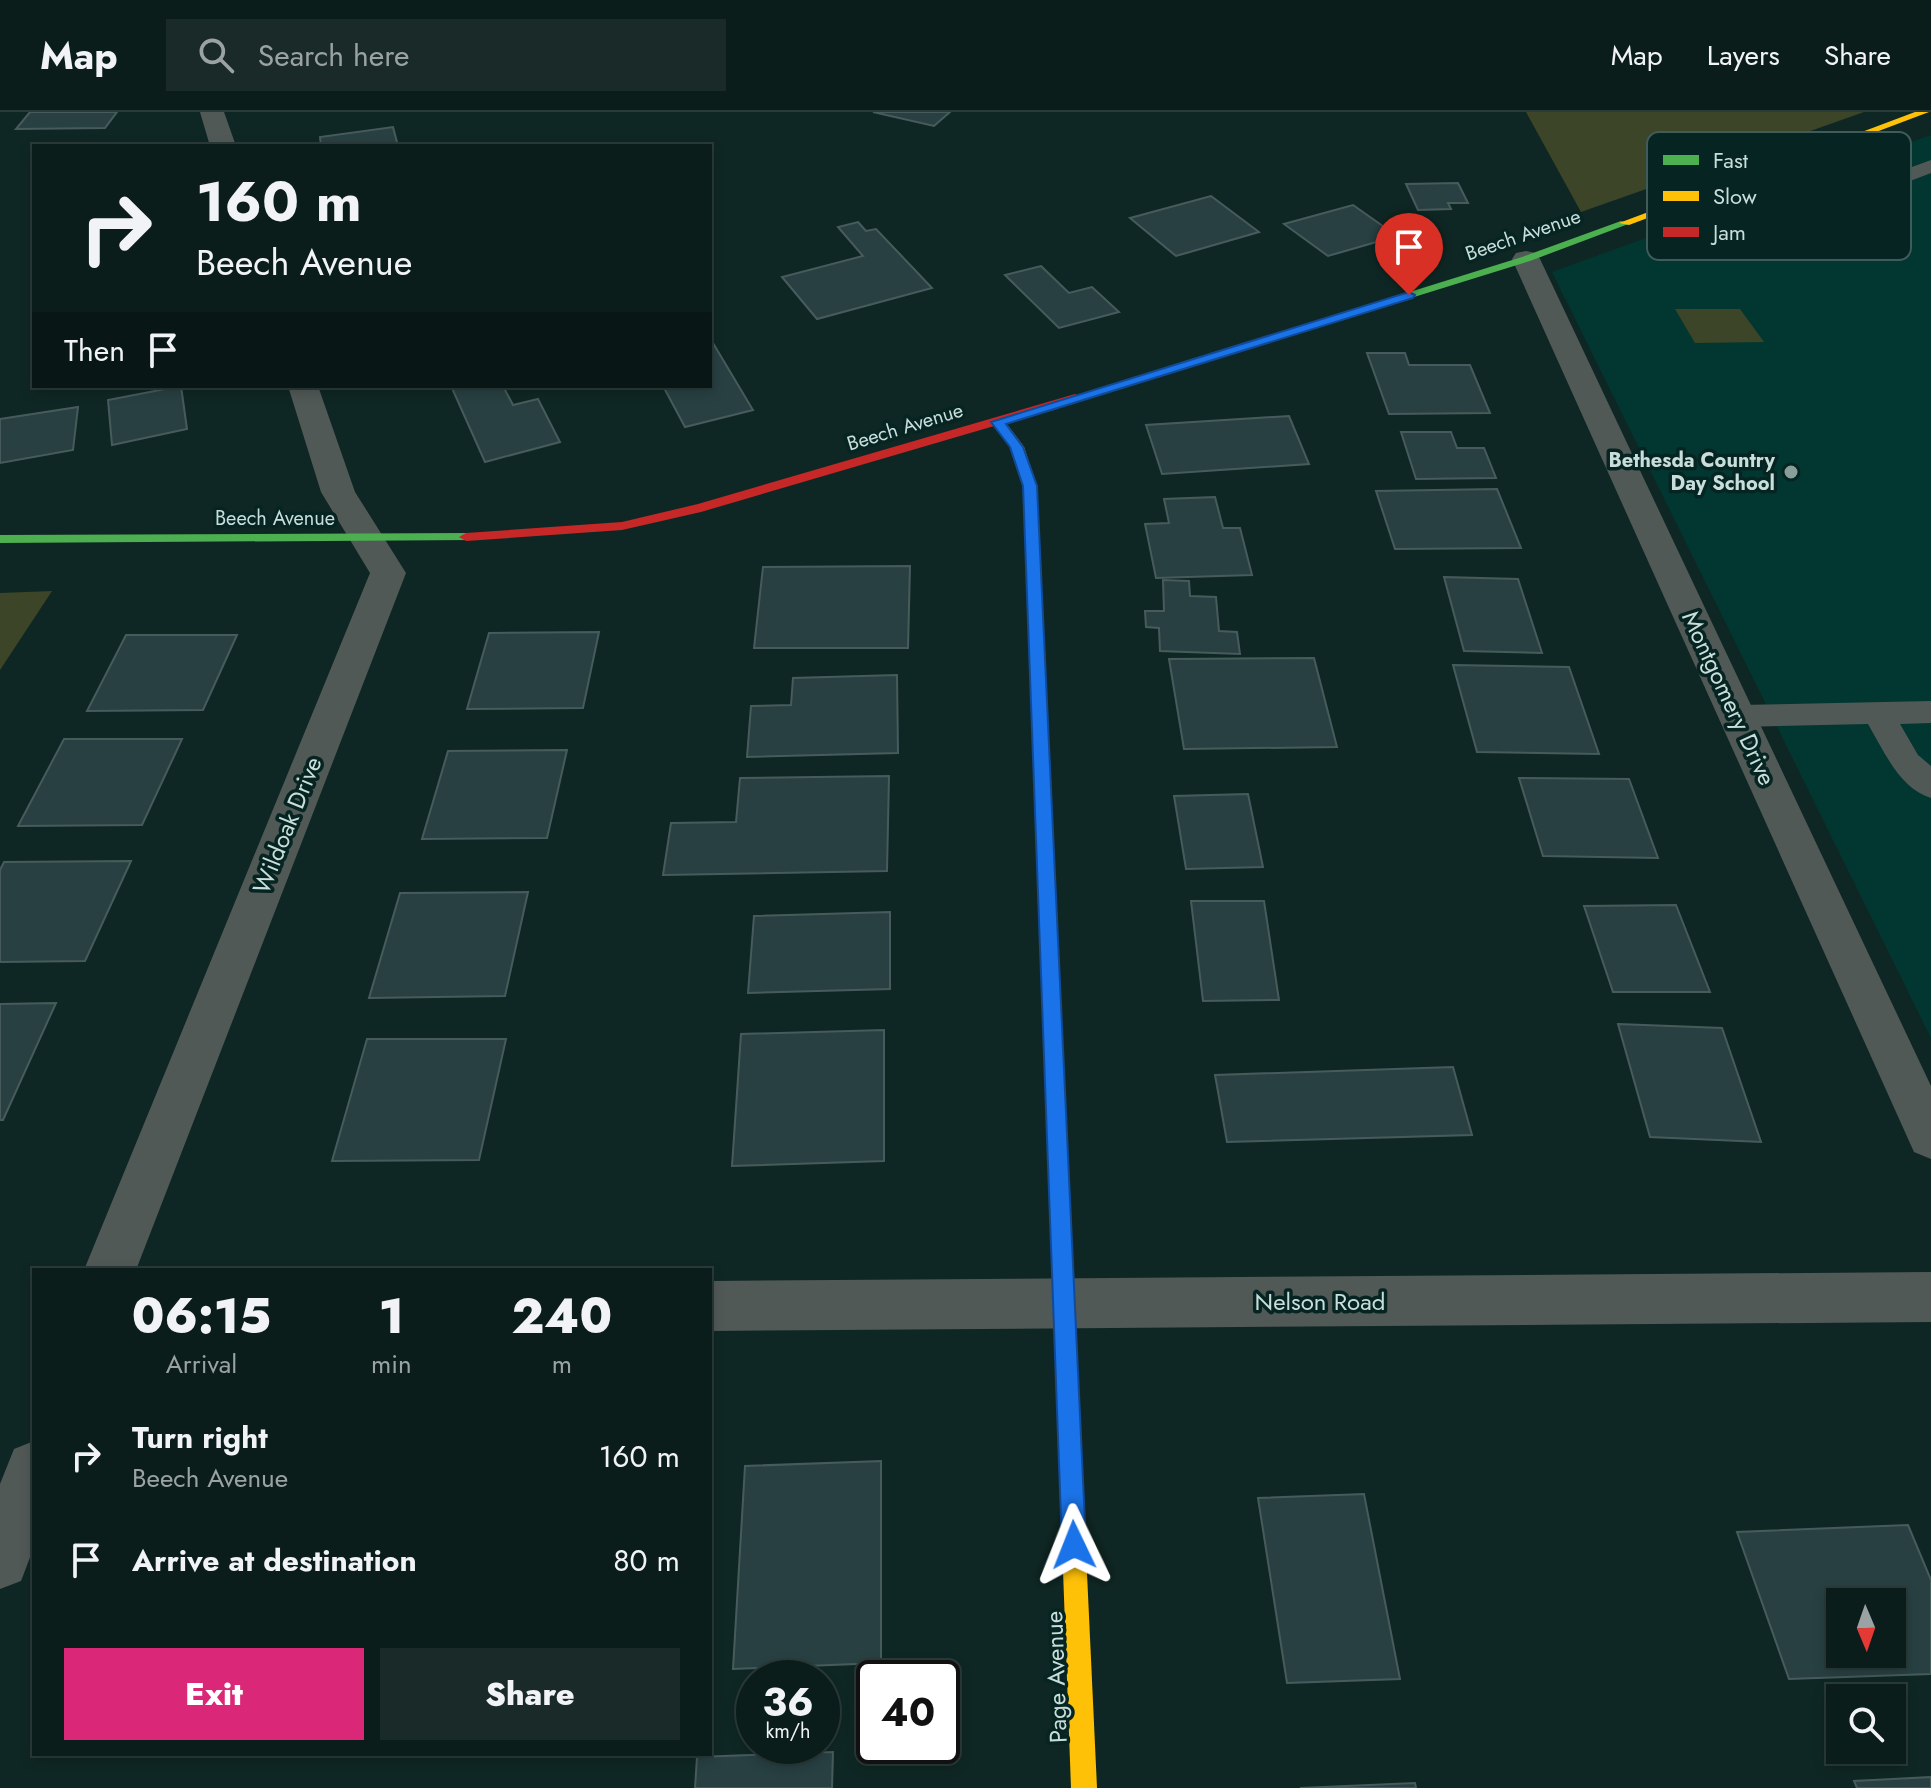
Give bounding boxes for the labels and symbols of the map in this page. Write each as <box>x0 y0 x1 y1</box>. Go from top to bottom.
legend <box>1647 132 1911 260</box>
text: Fast <box>1713 144 1749 176</box>
text: Slow <box>1713 180 1757 212</box>
street label: Beech Avenue <box>1461 202 1585 268</box>
pin <box>1375 213 1443 295</box>
text: Jam <box>1710 216 1746 248</box>
street label: Beech Avenue <box>843 396 967 458</box>
place label: Bethesda Country Day School <box>1608 446 1776 498</box>
marker: Bethesda Country Day School <box>1782 463 1800 481</box>
street label: Beech Avenue <box>215 504 335 533</box>
street label: Montgomery Drive <box>1673 605 1785 791</box>
street label: Wildoak Drive <box>244 751 330 899</box>
street label: Nelson Road <box>1255 1284 1385 1319</box>
position arrow <box>1032 1503 1116 1587</box>
north arrow <box>1826 1588 1906 1668</box>
street label: Page Avenue <box>1036 1610 1076 1744</box>
speed limit sign: 40 <box>856 1660 960 1764</box>

